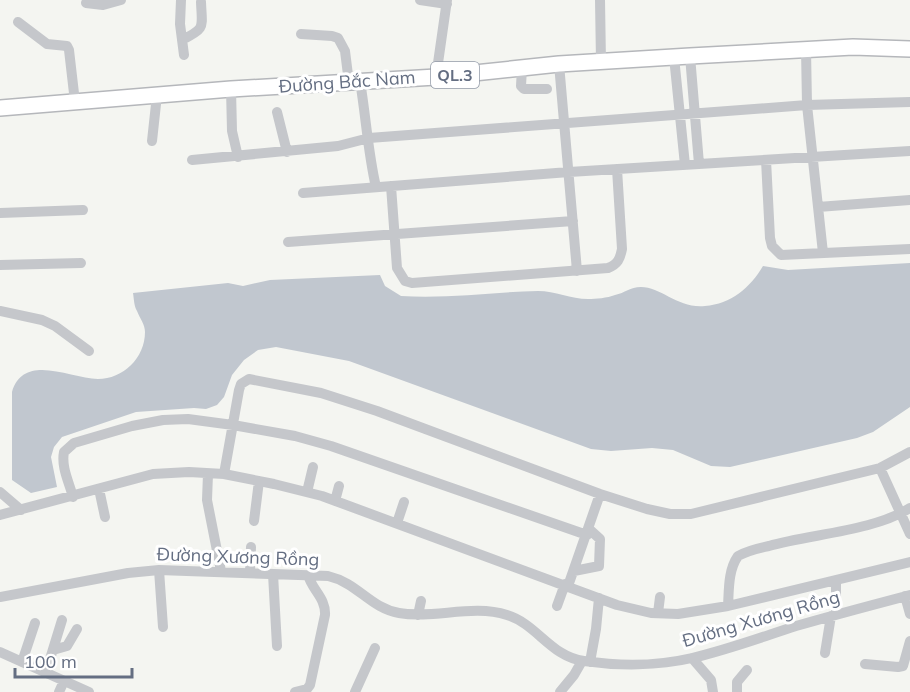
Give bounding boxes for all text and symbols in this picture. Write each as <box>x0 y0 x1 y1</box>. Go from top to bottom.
road number: QL.3 <box>431 62 479 88</box>
street label: Đường Bắc Nam <box>278 65 416 98</box>
street label: Đường Xương Rồng <box>156 542 320 571</box>
street label: Đường Xương Rồng <box>680 585 842 652</box>
scale bar <box>15 641 132 679</box>
text: 100 m <box>24 650 77 673</box>

